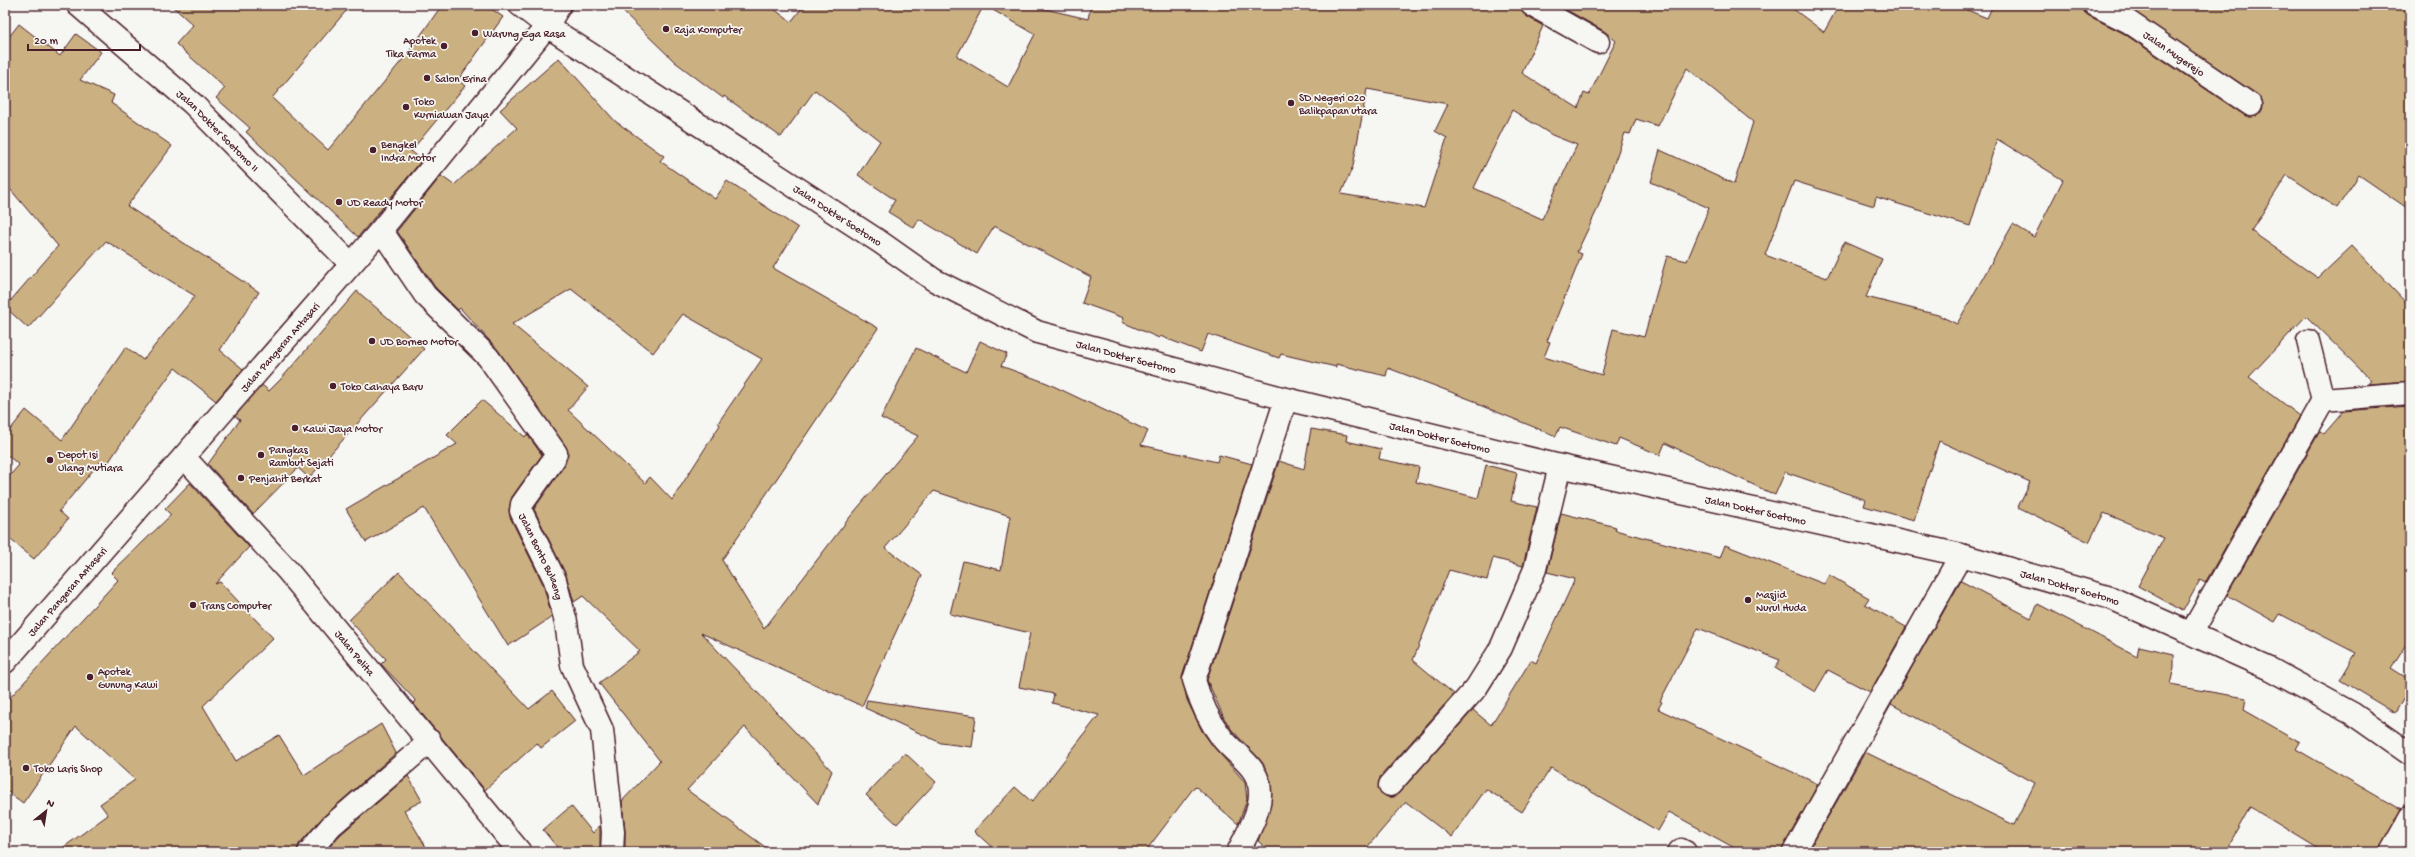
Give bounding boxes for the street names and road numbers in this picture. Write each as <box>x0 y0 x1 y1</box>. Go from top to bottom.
street label: Jalan Mugerejo <box>2140 29 2207 80</box>
street label: Jalan Dokter Soetomo II <box>173 88 261 175</box>
street label: Jalan Dokter Soetomo <box>790 183 884 250</box>
street label: Jalan Pangeran Antasari <box>239 301 323 395</box>
street label: Jalan Dokter Soetomo <box>1074 339 1177 377</box>
street label: Jalan Dokter Soetomo <box>1388 421 1491 457</box>
street label: Jalan Dokter Soetomo <box>1704 494 1807 528</box>
street label: Jalan Bonto Bulaeng <box>515 512 564 601</box>
street label: Jalan Pangeran Antasari <box>26 545 110 639</box>
street label: Jalan Dokter Soetomo <box>2019 568 2121 609</box>
street label: Jalan Pelita <box>331 629 377 680</box>

